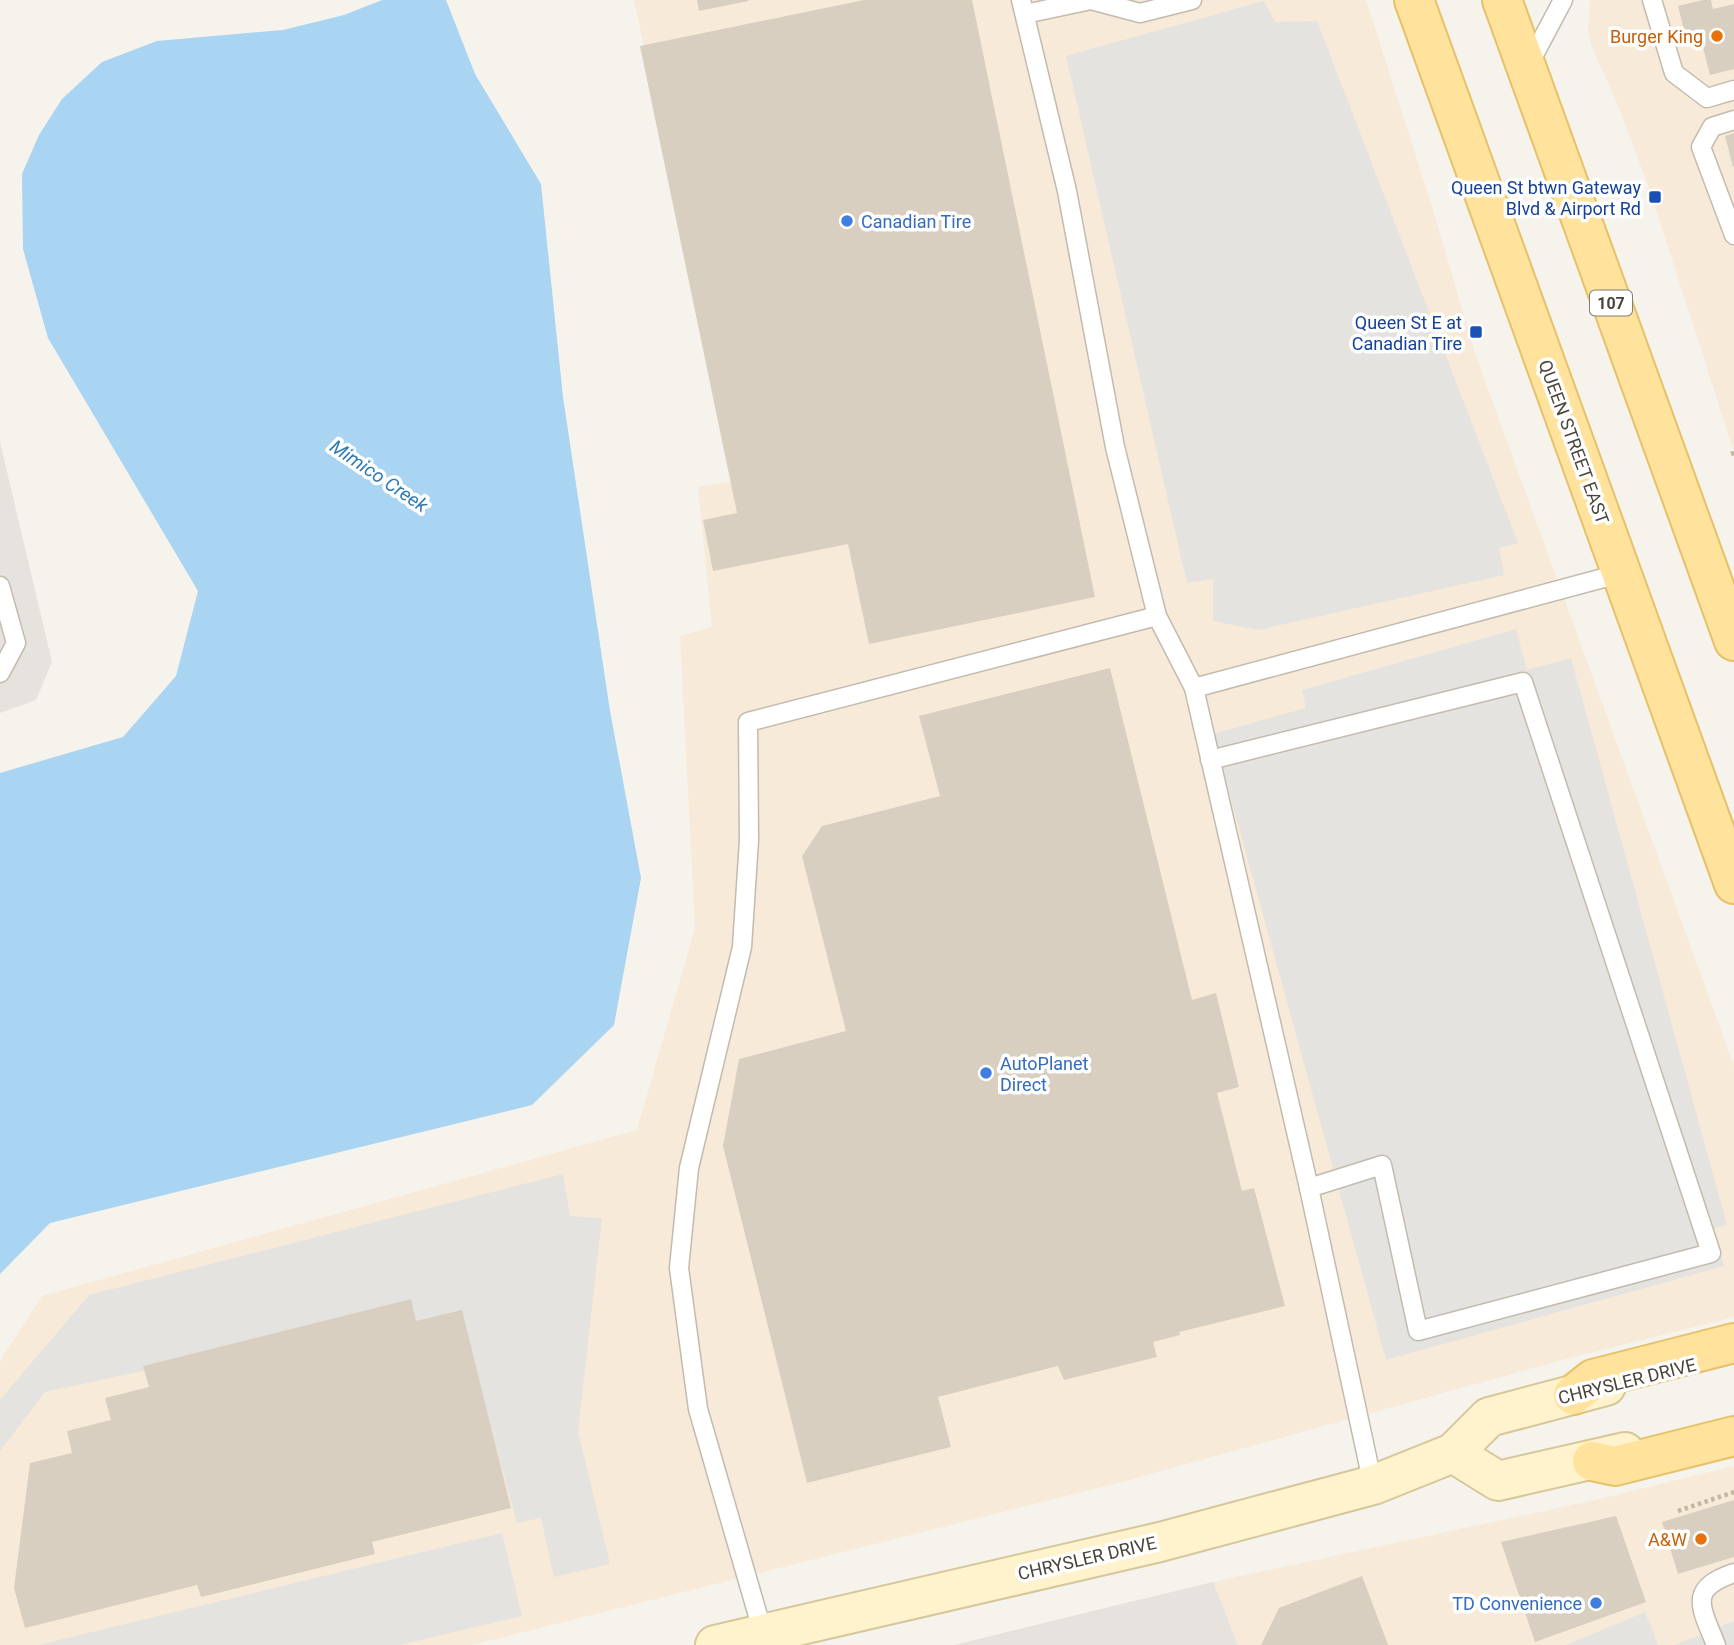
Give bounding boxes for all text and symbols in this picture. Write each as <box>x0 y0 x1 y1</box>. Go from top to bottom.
place label: Burger King <box>1610 26 1703 47</box>
marker: Burger King <box>1709 28 1725 44</box>
place label: Queen St btwn Gateway Blvd & Airport Rd <box>1451 177 1641 219</box>
marker: Queen St btwn Gateway Blvd & Airport Rd <box>1647 189 1663 205</box>
place label: Canadian Tire <box>861 211 971 232</box>
marker: Canadian Tire <box>839 213 855 229</box>
road number: 107 <box>1590 290 1632 316</box>
place label: Queen St E at Canadian Tire <box>1352 312 1462 354</box>
marker: Queen St E at Canadian Tire <box>1468 324 1484 340</box>
street label: QUEEN STREET EAST <box>1535 357 1614 527</box>
water label: Mimico Creek <box>326 435 433 517</box>
place label: AutoPlanet Direct <box>1000 1053 1089 1095</box>
marker: AutoPlanet Direct <box>978 1065 994 1081</box>
street label: CHRYSLER DRIVE <box>1556 1354 1698 1408</box>
place label: A&W <box>1648 1529 1687 1550</box>
marker: A&W <box>1693 1531 1709 1547</box>
street label: CHRYSLER DRIVE <box>1016 1532 1158 1584</box>
place label: TD Convenience <box>1452 1593 1582 1614</box>
marker: TD Convenience <box>1588 1595 1604 1611</box>

